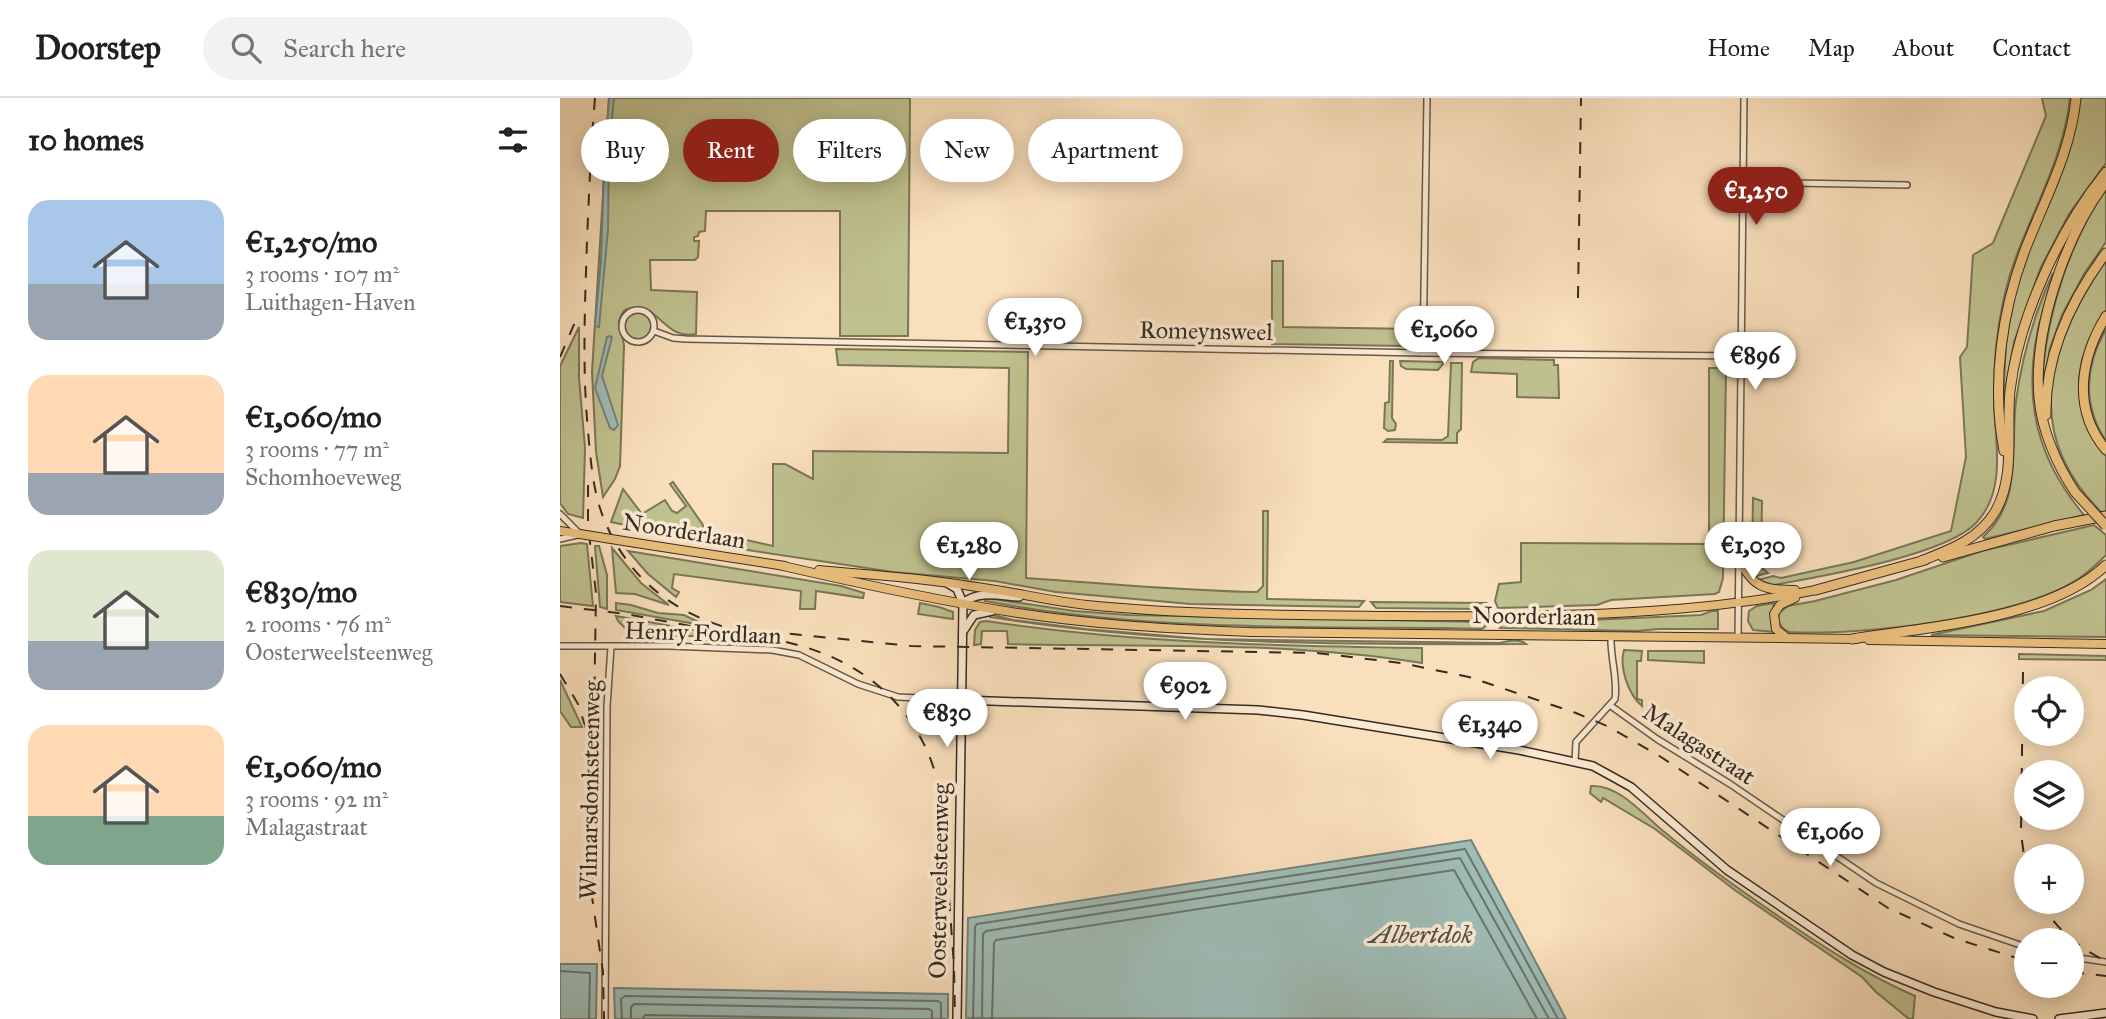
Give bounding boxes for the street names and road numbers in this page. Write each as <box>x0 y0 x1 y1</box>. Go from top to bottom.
street label: Romeynsweel <box>1139 315 1274 347</box>
street label: Noorderlaan <box>620 506 748 556</box>
street label: Noorderlaan <box>1472 600 1596 632</box>
street label: Henry Fordlaan <box>624 615 782 651</box>
street label: Wilmarsdonksteenweg <box>573 679 607 900</box>
street label: Malagastraat <box>1637 697 1761 792</box>
street label: Oosterweelsteenweg <box>922 782 956 979</box>

